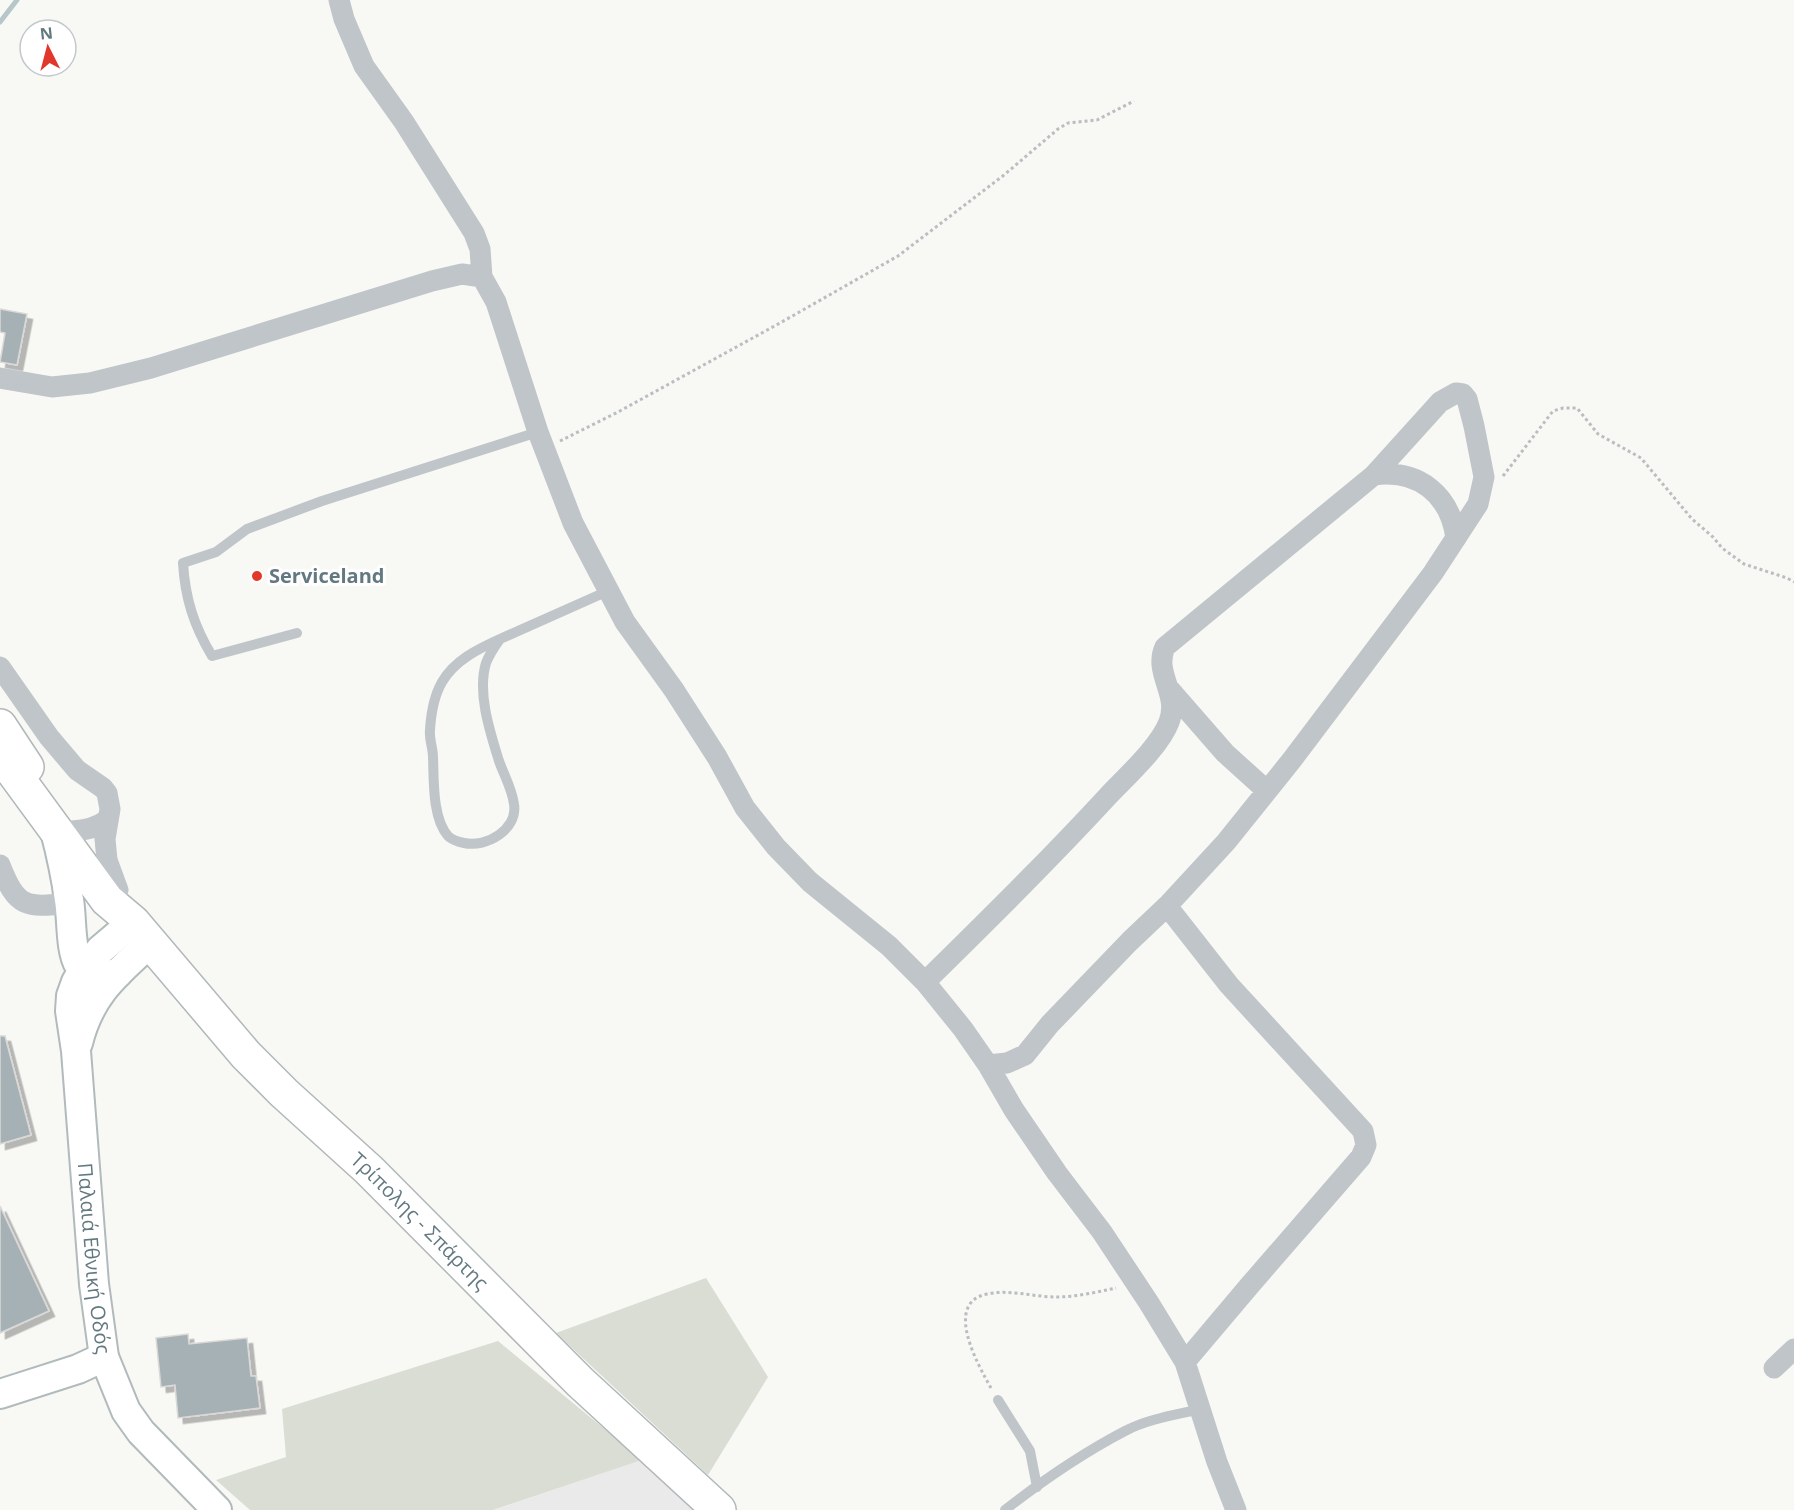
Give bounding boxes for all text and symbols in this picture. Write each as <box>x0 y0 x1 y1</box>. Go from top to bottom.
north arrow <box>18 18 78 78</box>
text: N <box>39 21 54 45</box>
place label: Serviceland <box>269 562 384 589</box>
marker: Serviceland <box>250 569 264 583</box>
street label: Τρίπολης - Σπάρτης <box>345 1146 495 1296</box>
street label: Παλαιά Εθνική Οδός <box>72 1162 117 1356</box>

